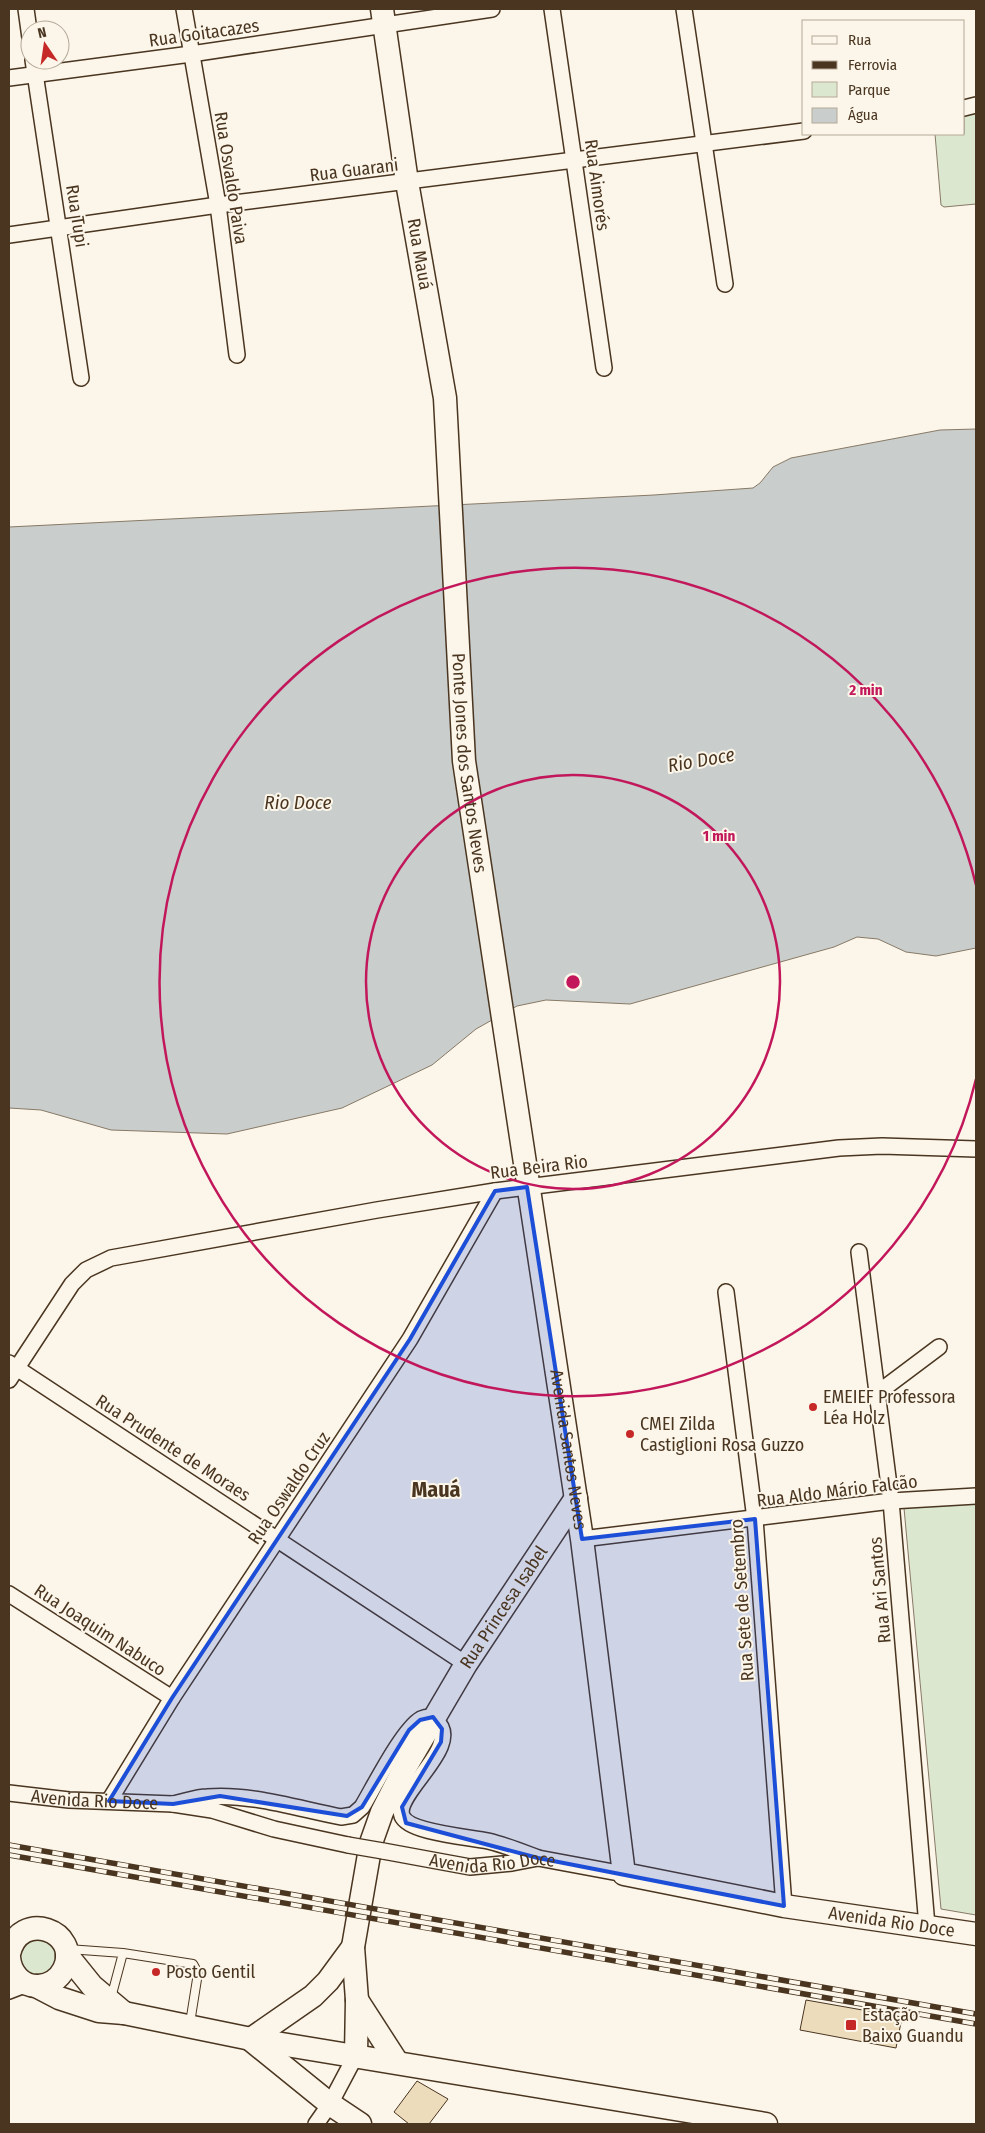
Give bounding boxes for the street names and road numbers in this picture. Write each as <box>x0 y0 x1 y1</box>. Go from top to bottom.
street label: Rua Goitacazes <box>147 14 261 52</box>
street label: Rua Osvaldo Paiva <box>210 110 252 246</box>
street label: Rua Aimorés <box>580 138 614 232</box>
street label: Rua Guarani <box>308 154 400 186</box>
street label: Rua Tupi <box>61 183 93 249</box>
street label: Rua Mauá <box>403 217 437 292</box>
street label: Ponte Jones dos Santos Neves <box>447 652 492 875</box>
street label: Rua Beira Rio <box>489 1150 589 1184</box>
street label: Avenida Santos Neves <box>545 1368 591 1531</box>
street label: Rua Prudente de Moraes <box>92 1390 255 1506</box>
street label: Rua Oswaldo Cruz <box>243 1428 335 1548</box>
street label: Rua Aldo Mário Falcão <box>755 1470 919 1512</box>
street label: Rua Sete de Setembro <box>725 1518 759 1682</box>
street label: Rua Ari Santos <box>864 1536 896 1644</box>
street label: Rua Princesa Isabel <box>455 1541 552 1673</box>
street label: Rua Joaquim Nabuco <box>30 1579 170 1681</box>
street label: Avenida Rio Doce <box>30 1785 159 1814</box>
street label: Avenida Rio Doce <box>428 1847 557 1878</box>
street label: Avenida Rio Doce <box>827 1902 956 1942</box>

